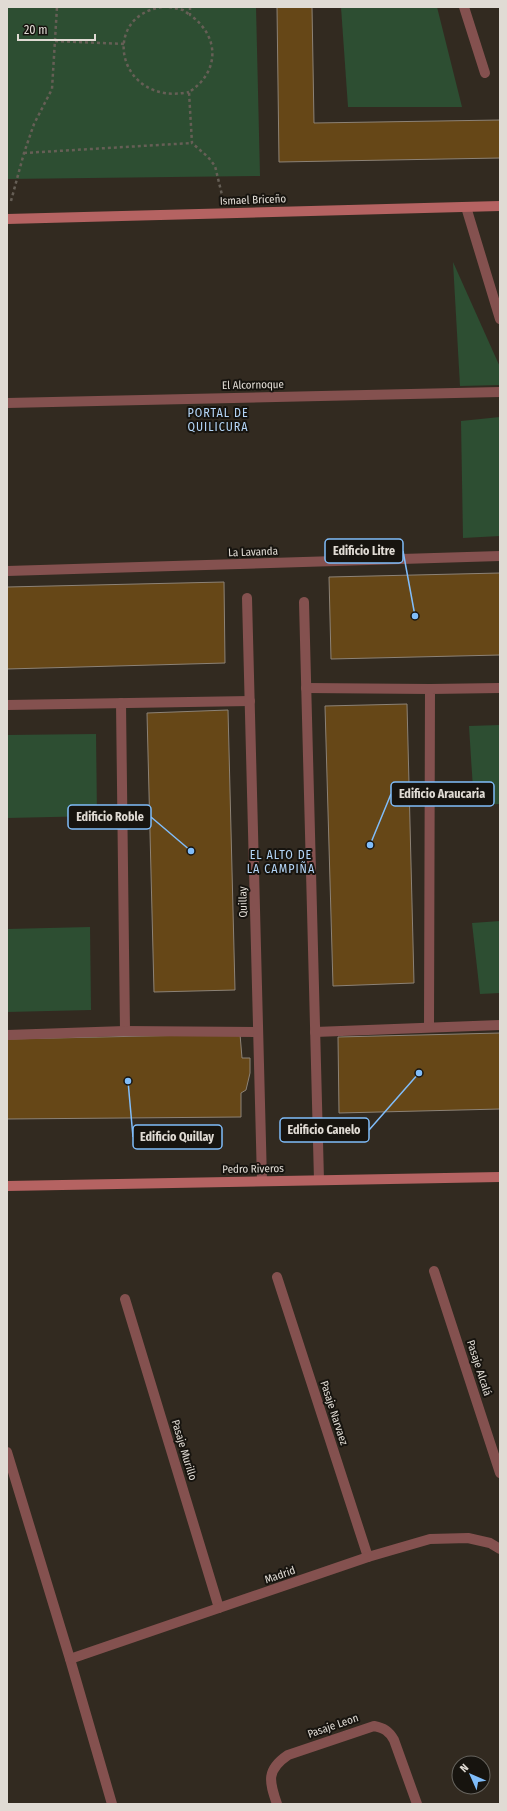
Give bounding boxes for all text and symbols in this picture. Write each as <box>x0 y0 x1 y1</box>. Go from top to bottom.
scale bar <box>18 16 95 42</box>
text: 20 m <box>24 23 48 37</box>
street label: Ismael Briceño <box>220 192 287 208</box>
street label: El Alcornoque <box>222 378 284 392</box>
district label: PORTAL DE QUILICURA <box>187 406 249 434</box>
callout: Edificio Litre <box>325 539 403 563</box>
text: Edificio Litre <box>333 544 395 558</box>
street label: La Lavanda <box>228 545 278 559</box>
callout: Edificio Araucaria <box>391 782 494 806</box>
text: Edificio Araucaria <box>399 787 485 801</box>
callout: Edificio Roble <box>68 805 151 829</box>
text: Edificio Roble <box>76 810 144 824</box>
district label: EL ALTO DE LA CAMPIÑA <box>247 848 315 876</box>
street label: Quillay <box>236 886 250 918</box>
callout: Edificio Canelo <box>280 1118 369 1142</box>
text: Edificio Canelo <box>287 1123 361 1137</box>
callout: Edificio Quillay <box>133 1125 222 1149</box>
text: Edificio Quillay <box>140 1130 214 1144</box>
street label: Pedro Riveros <box>222 1162 284 1176</box>
street label: Pasaje Alcalá <box>464 1338 494 1398</box>
street label: Pasaje Narvaez <box>317 1379 351 1447</box>
street label: Pasaje Murillo <box>169 1418 199 1482</box>
street label: Madrid <box>263 1564 297 1586</box>
street label: Pasaje Leon <box>306 1711 360 1741</box>
north arrow <box>451 1755 491 1795</box>
text: N <box>457 1761 471 1775</box>

